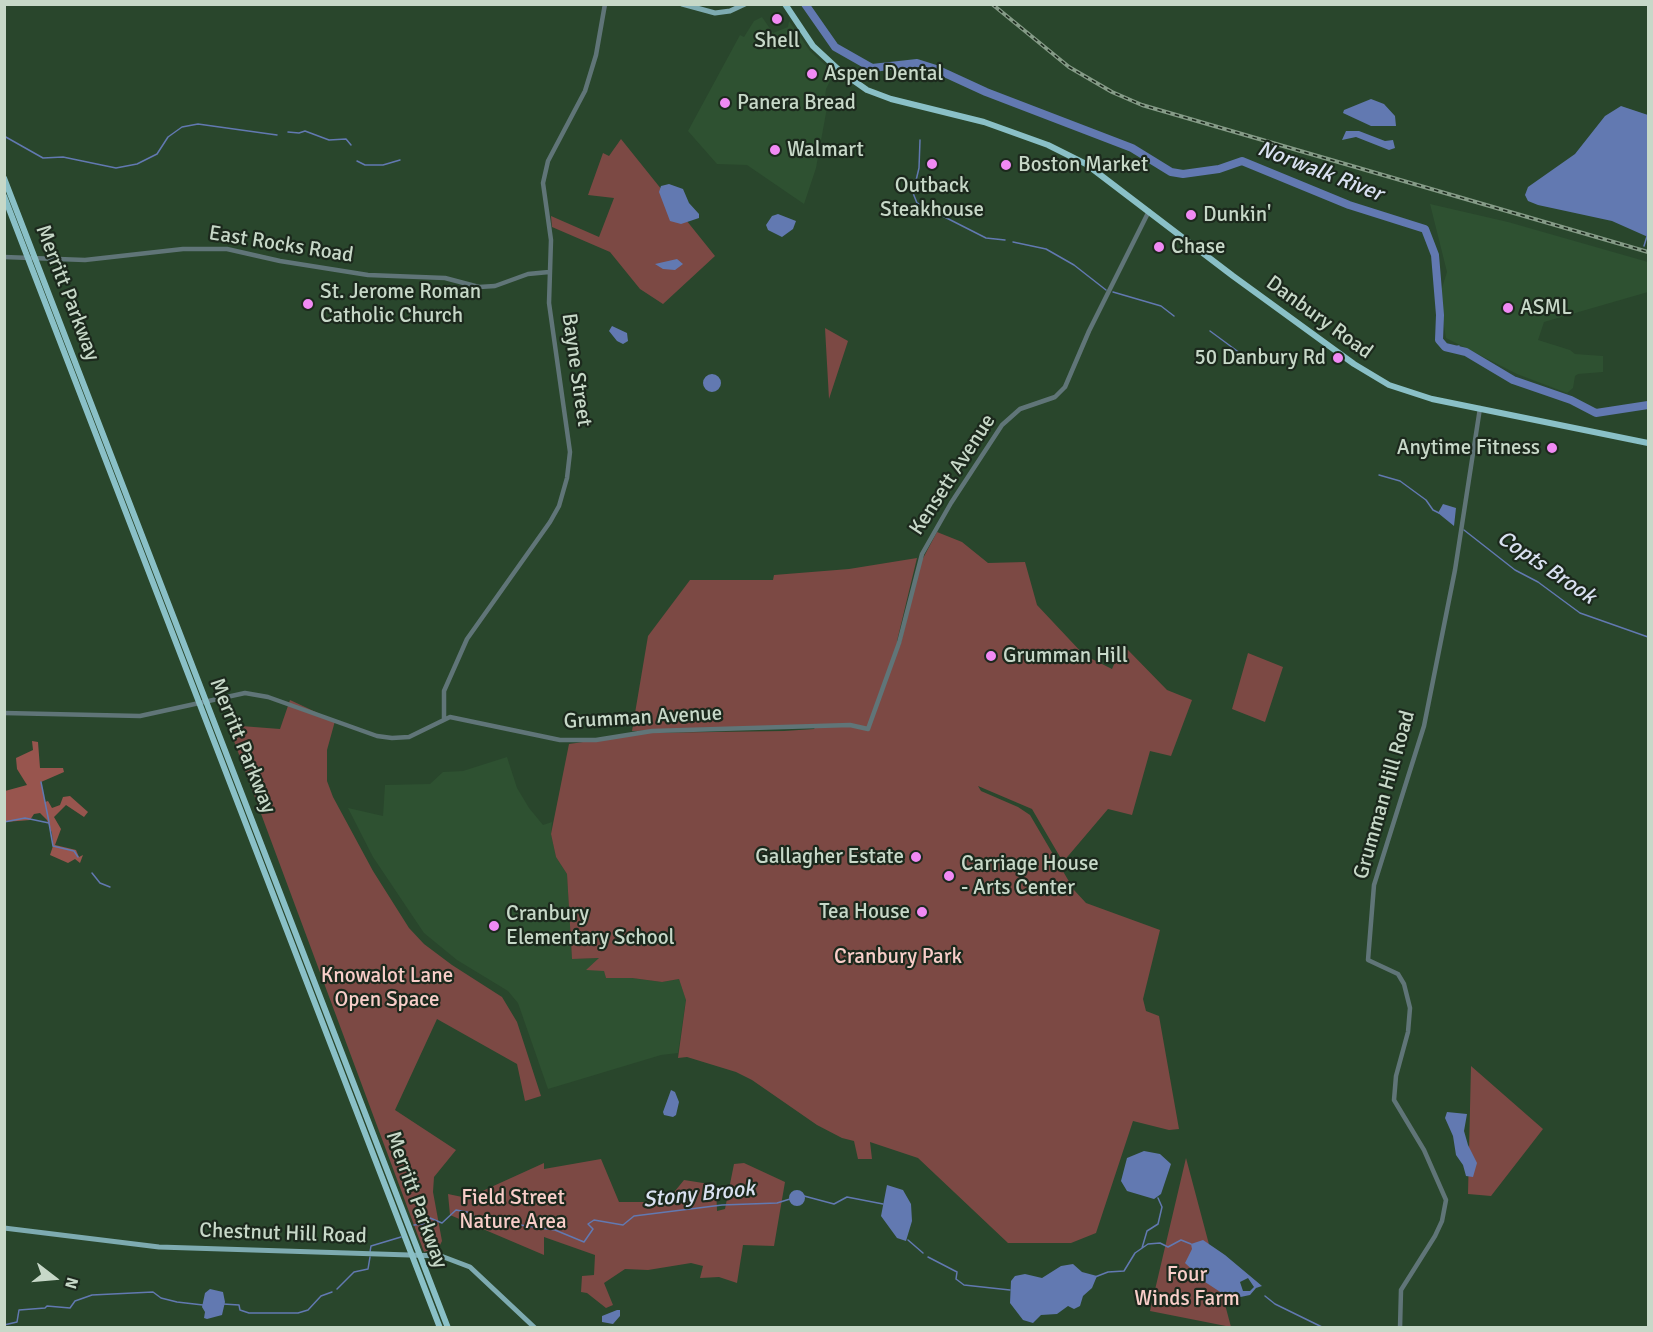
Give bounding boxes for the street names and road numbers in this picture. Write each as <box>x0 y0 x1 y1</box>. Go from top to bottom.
street label: Merritt Parkway <box>29 221 105 365</box>
street label: East Rocks Road <box>207 221 355 269</box>
street label: Danbury Road <box>1261 271 1377 365</box>
street label: Bayne Street <box>556 312 596 428</box>
street label: Kensett Avenue <box>905 410 1001 540</box>
street label: Merritt Parkway <box>203 675 281 817</box>
street label: Grumman Avenue <box>563 701 723 735</box>
street label: Grumman Hill Road <box>1349 708 1421 882</box>
street label: Merritt Parkway <box>380 1128 452 1272</box>
street label: Chestnut Hill Road <box>199 1218 367 1250</box>

